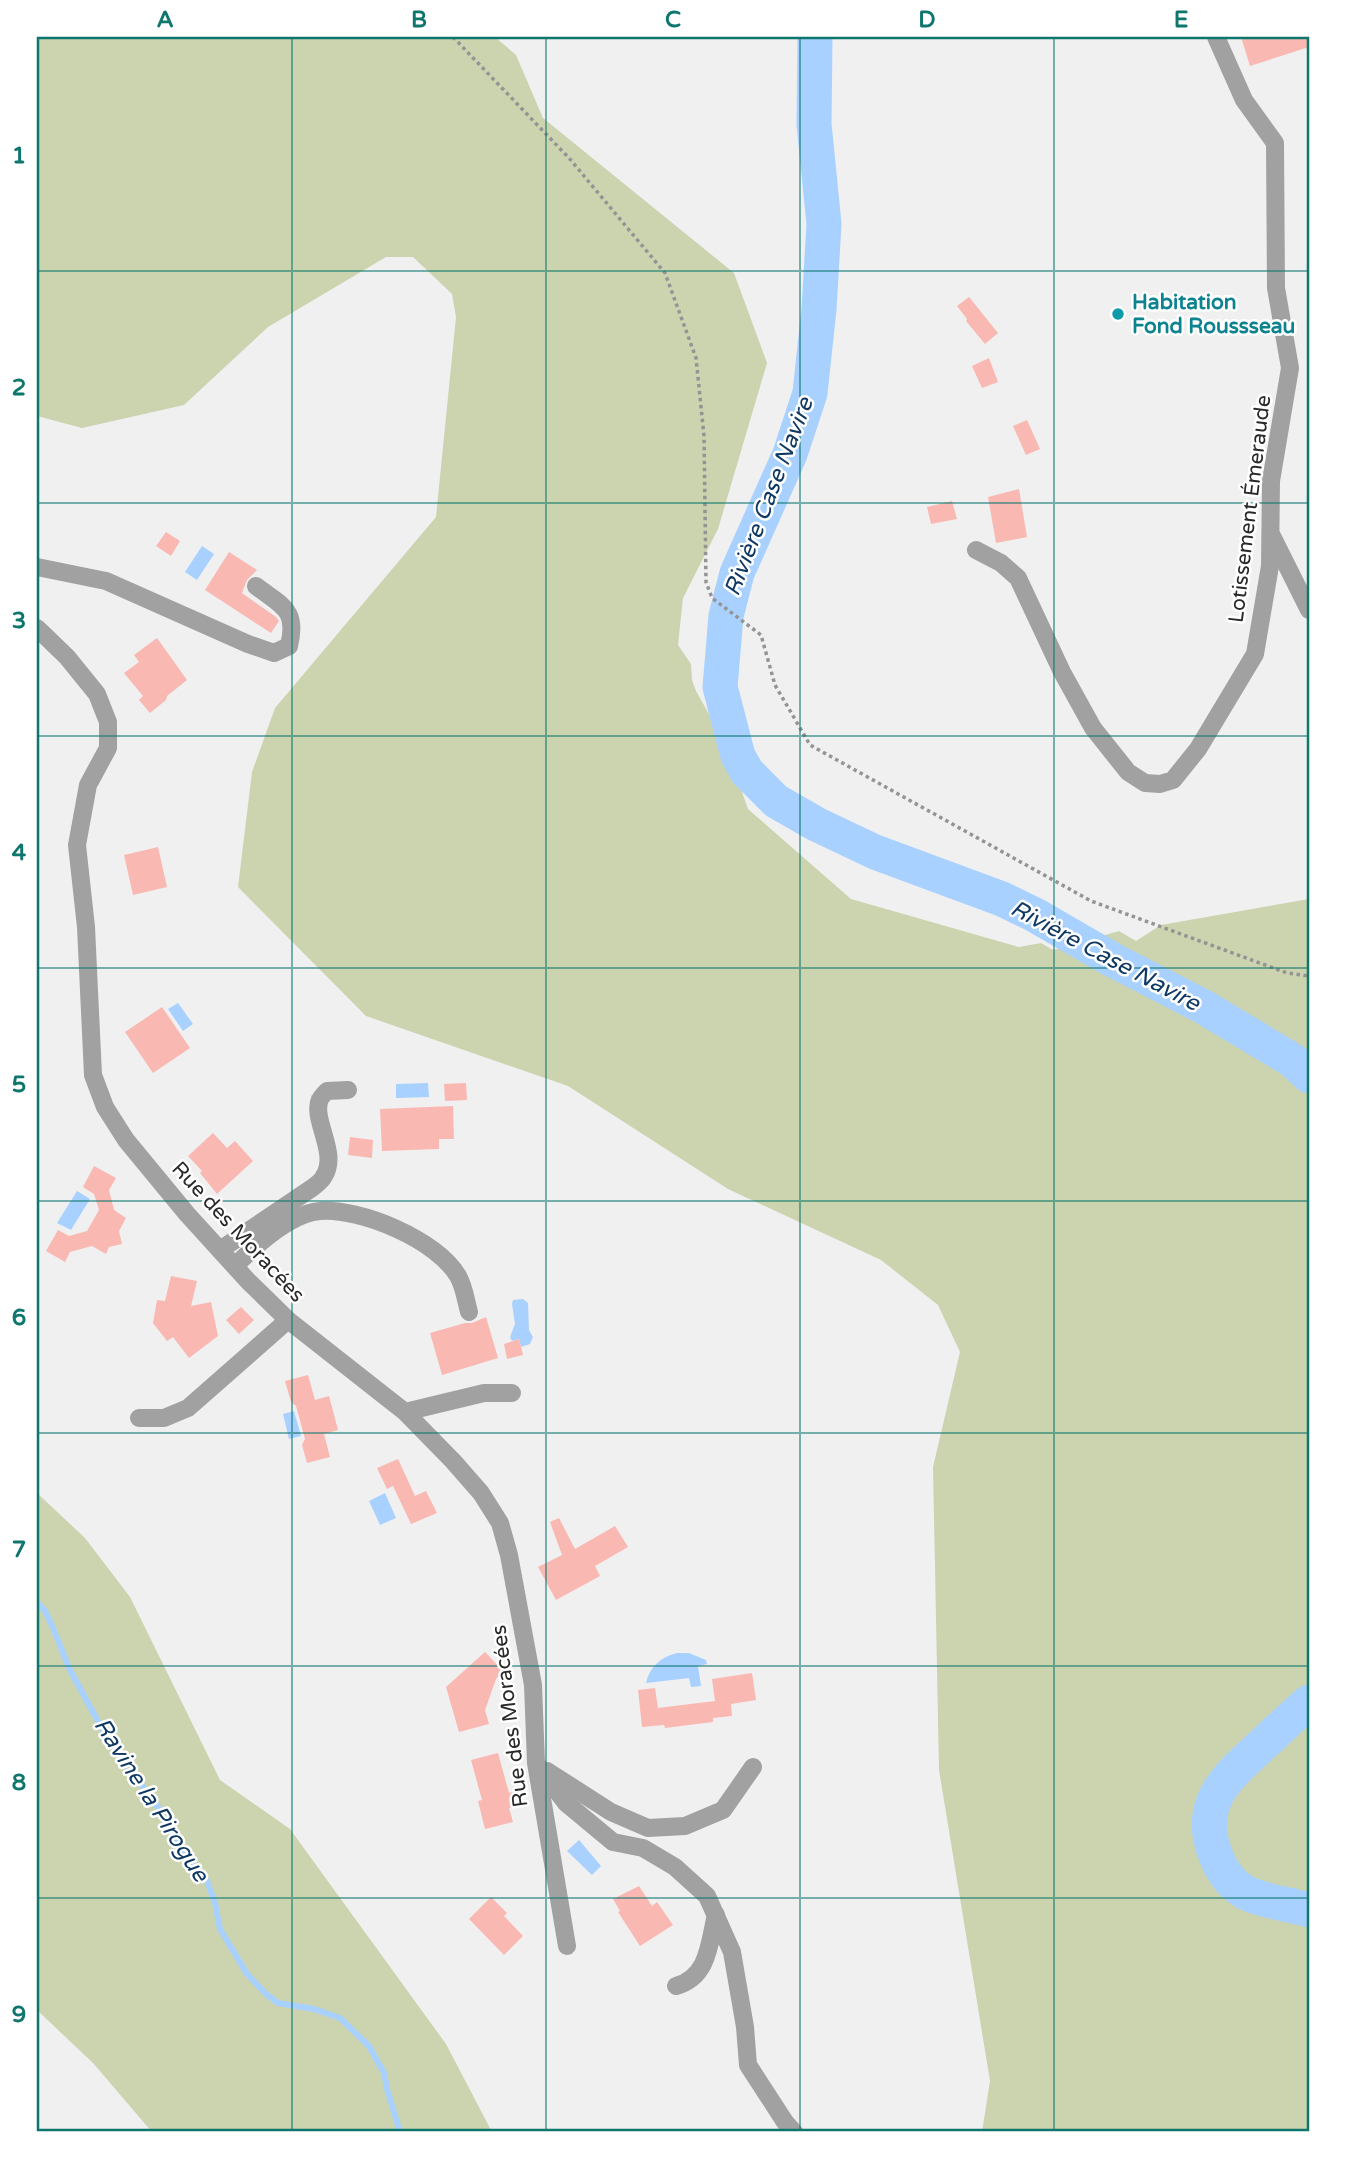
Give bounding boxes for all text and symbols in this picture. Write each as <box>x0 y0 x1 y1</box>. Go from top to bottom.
text: A <box>156 6 174 34</box>
text: B <box>411 6 427 34</box>
text: C <box>665 6 681 34</box>
text: D <box>918 6 936 34</box>
text: E <box>1174 6 1188 34</box>
text: 1 <box>12 142 26 170</box>
place label: Habitation Fond Roussseau <box>1132 290 1295 339</box>
marker: Habitation Fond Roussseau <box>1110 306 1126 322</box>
text: 2 <box>12 374 26 402</box>
water label: Rivière Case Navire <box>718 392 820 600</box>
street label: Lotissement Émeraude <box>1224 394 1276 624</box>
text: 3 <box>12 607 26 635</box>
text: 4 <box>12 839 27 867</box>
water label: Rivière Case Navire <box>1006 894 1206 1019</box>
text: 5 <box>12 1071 26 1099</box>
street label: Rue des Moracées <box>166 1156 310 1308</box>
text: 6 <box>12 1304 26 1332</box>
text: 7 <box>12 1536 26 1564</box>
street label: Rue des Moracées <box>486 1623 534 1809</box>
water label: Ravine la Pirogue <box>88 1713 215 1889</box>
text: 8 <box>12 1769 26 1797</box>
text: 9 <box>12 2001 26 2029</box>

